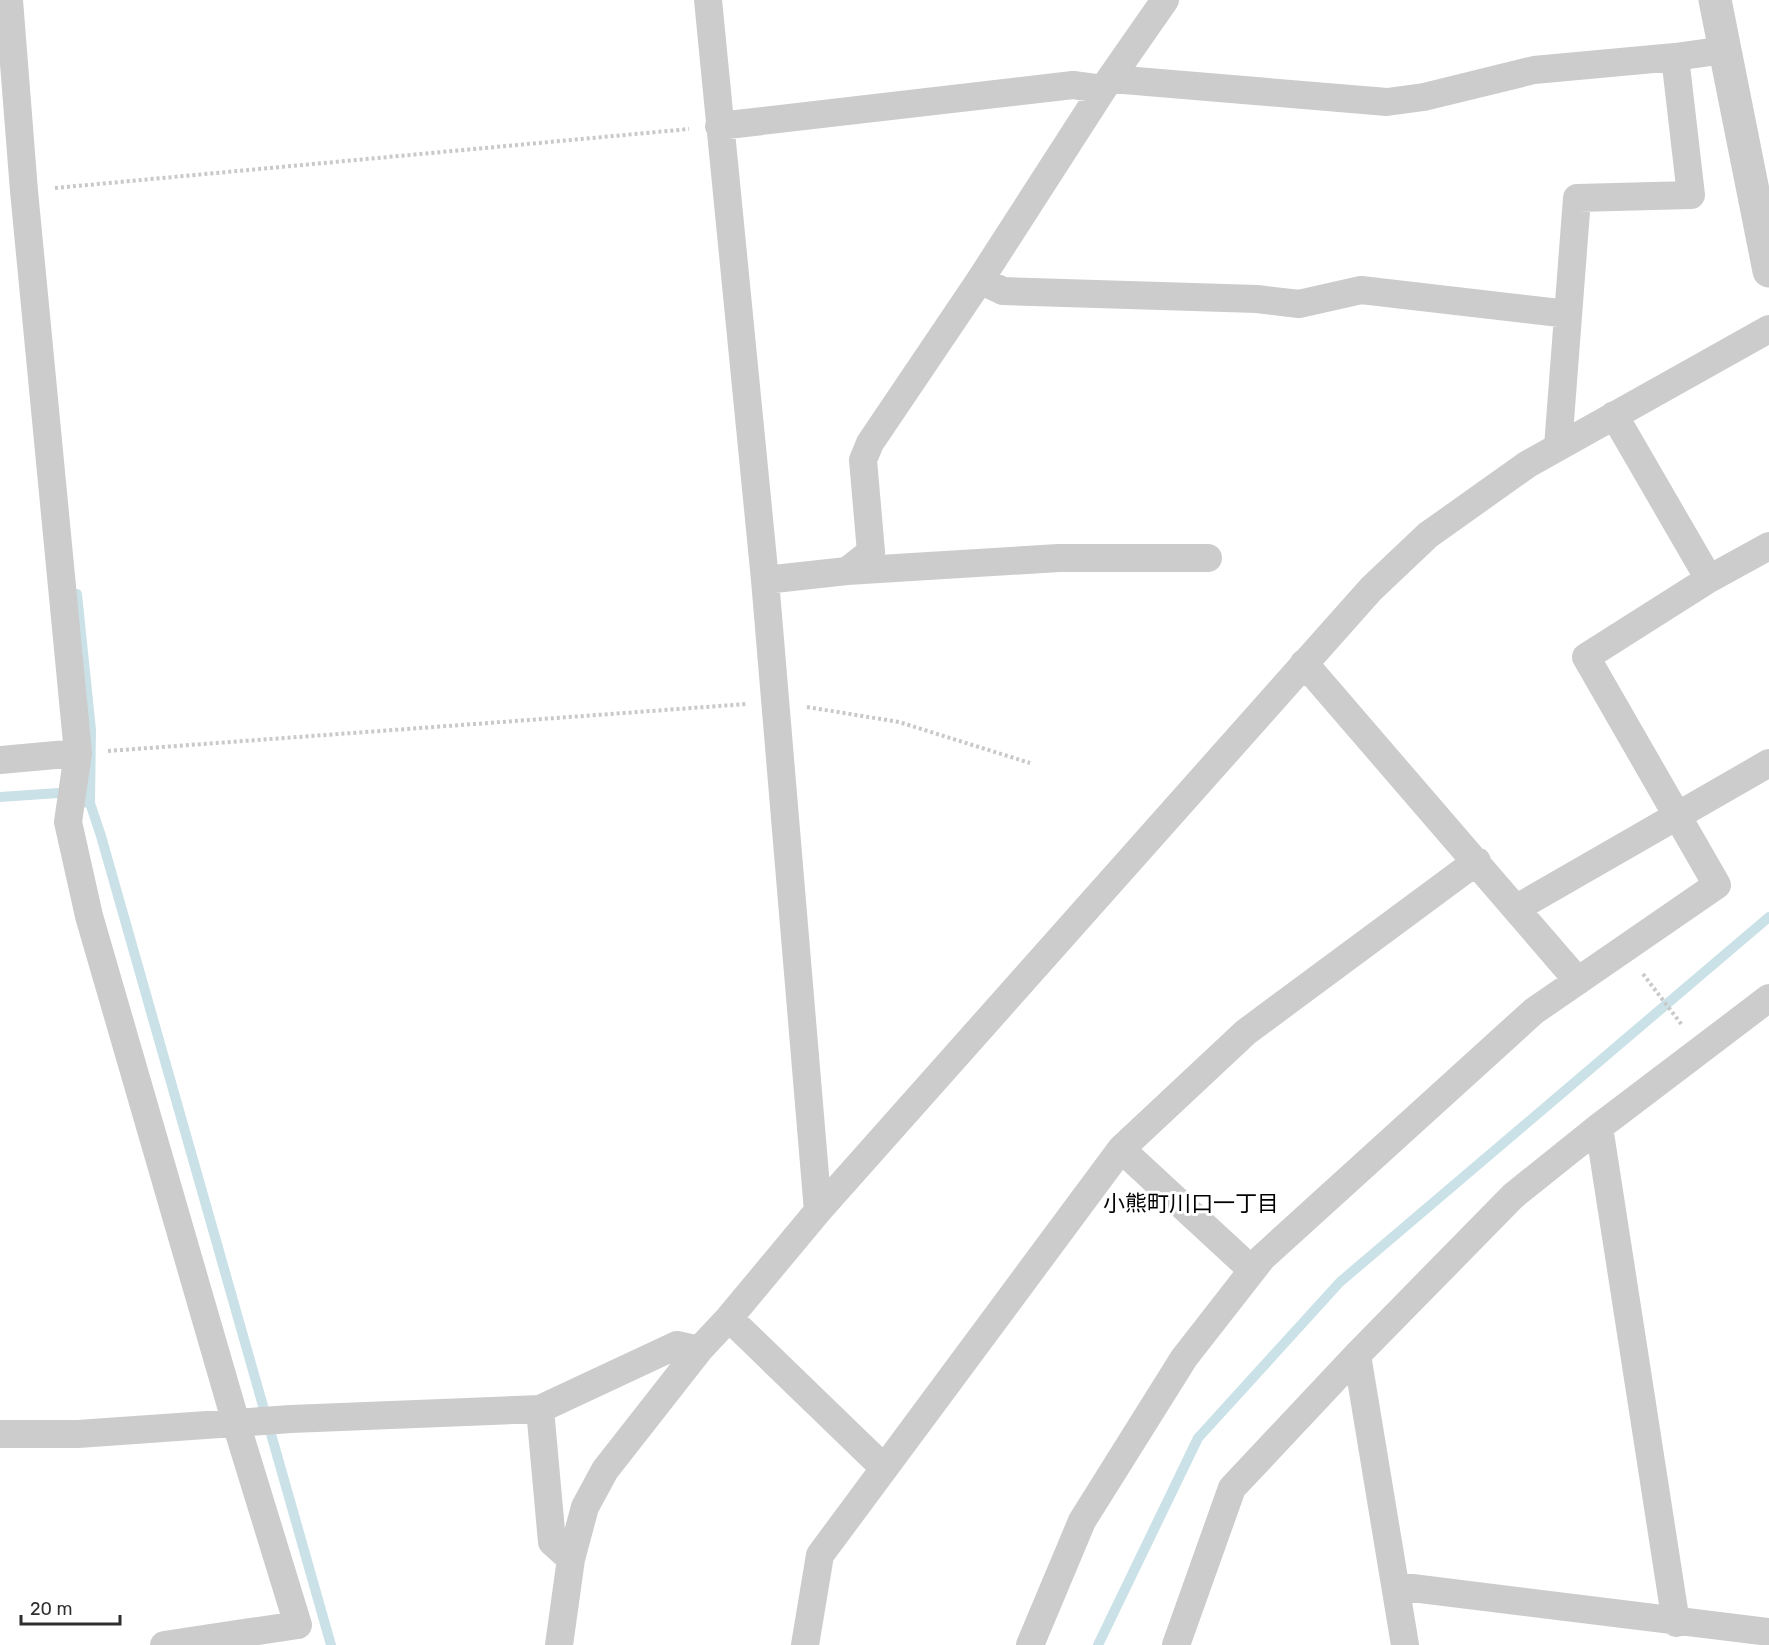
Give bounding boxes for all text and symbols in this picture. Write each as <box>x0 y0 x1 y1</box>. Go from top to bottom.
district label: 小熊町川口一丁目 <box>1103 1190 1279 1217</box>
scale bar <box>21 1588 120 1626</box>
text: 20 m <box>30 1598 72 1620</box>

